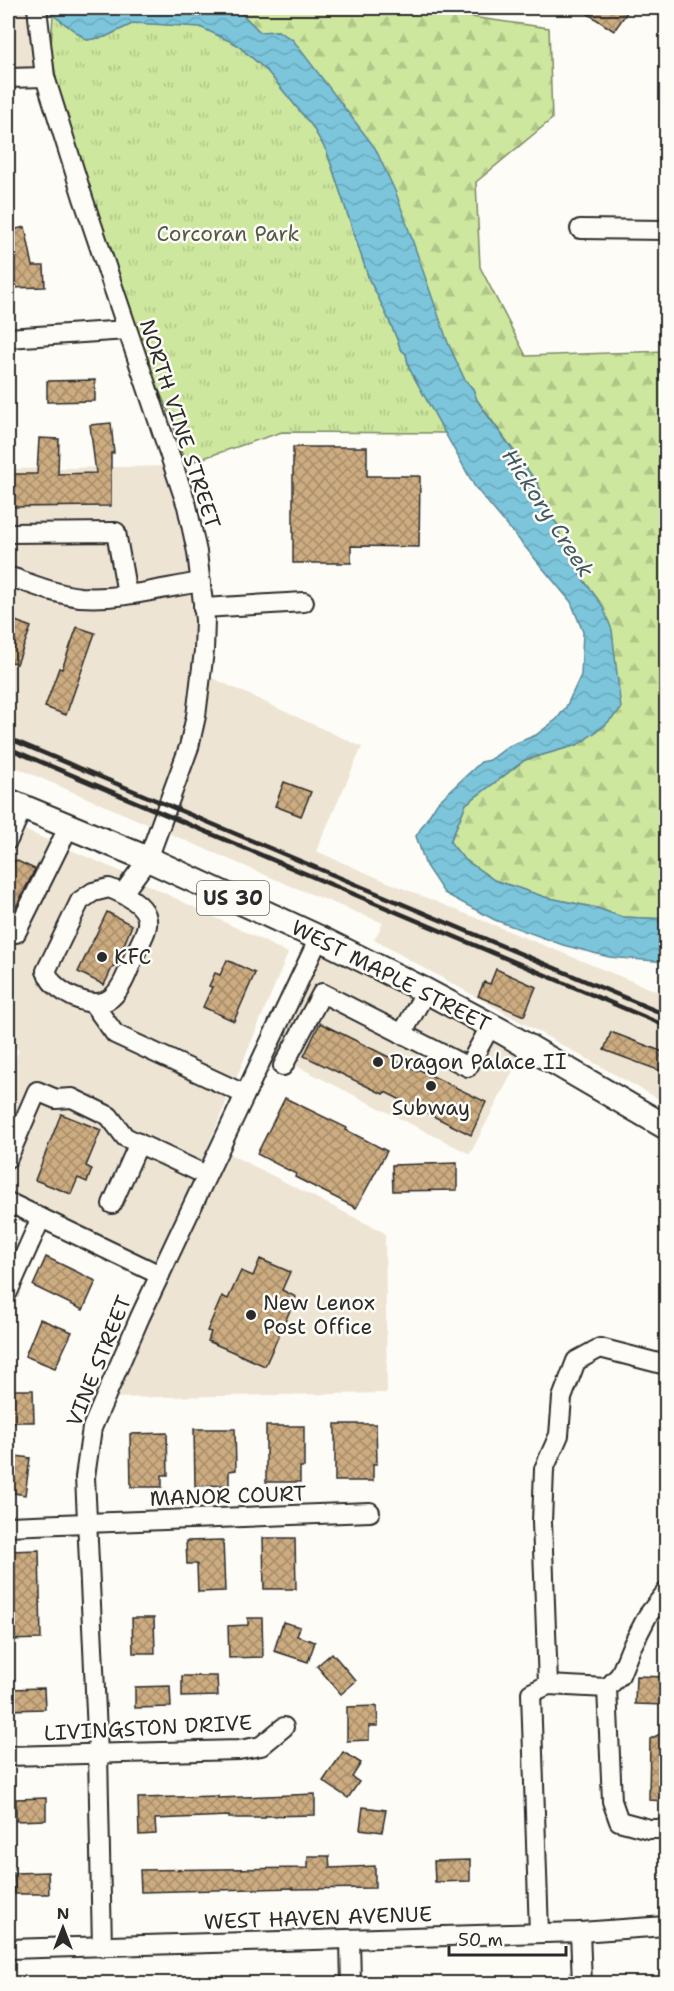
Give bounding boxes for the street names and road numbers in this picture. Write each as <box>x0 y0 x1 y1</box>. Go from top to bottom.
street label: NORTH VINE STREET <box>133 316 227 532</box>
road number: US 30 <box>197 881 269 915</box>
street label: WEST MAPLE STREET <box>287 914 495 1038</box>
street label: VINE STREET <box>60 1291 138 1431</box>
street label: MANOR COURT <box>149 1479 307 1513</box>
street label: LIVINGSTON DRIVE <box>43 1709 253 1747</box>
street label: WEST HAVEN AVENUE <box>203 1900 433 1936</box>

